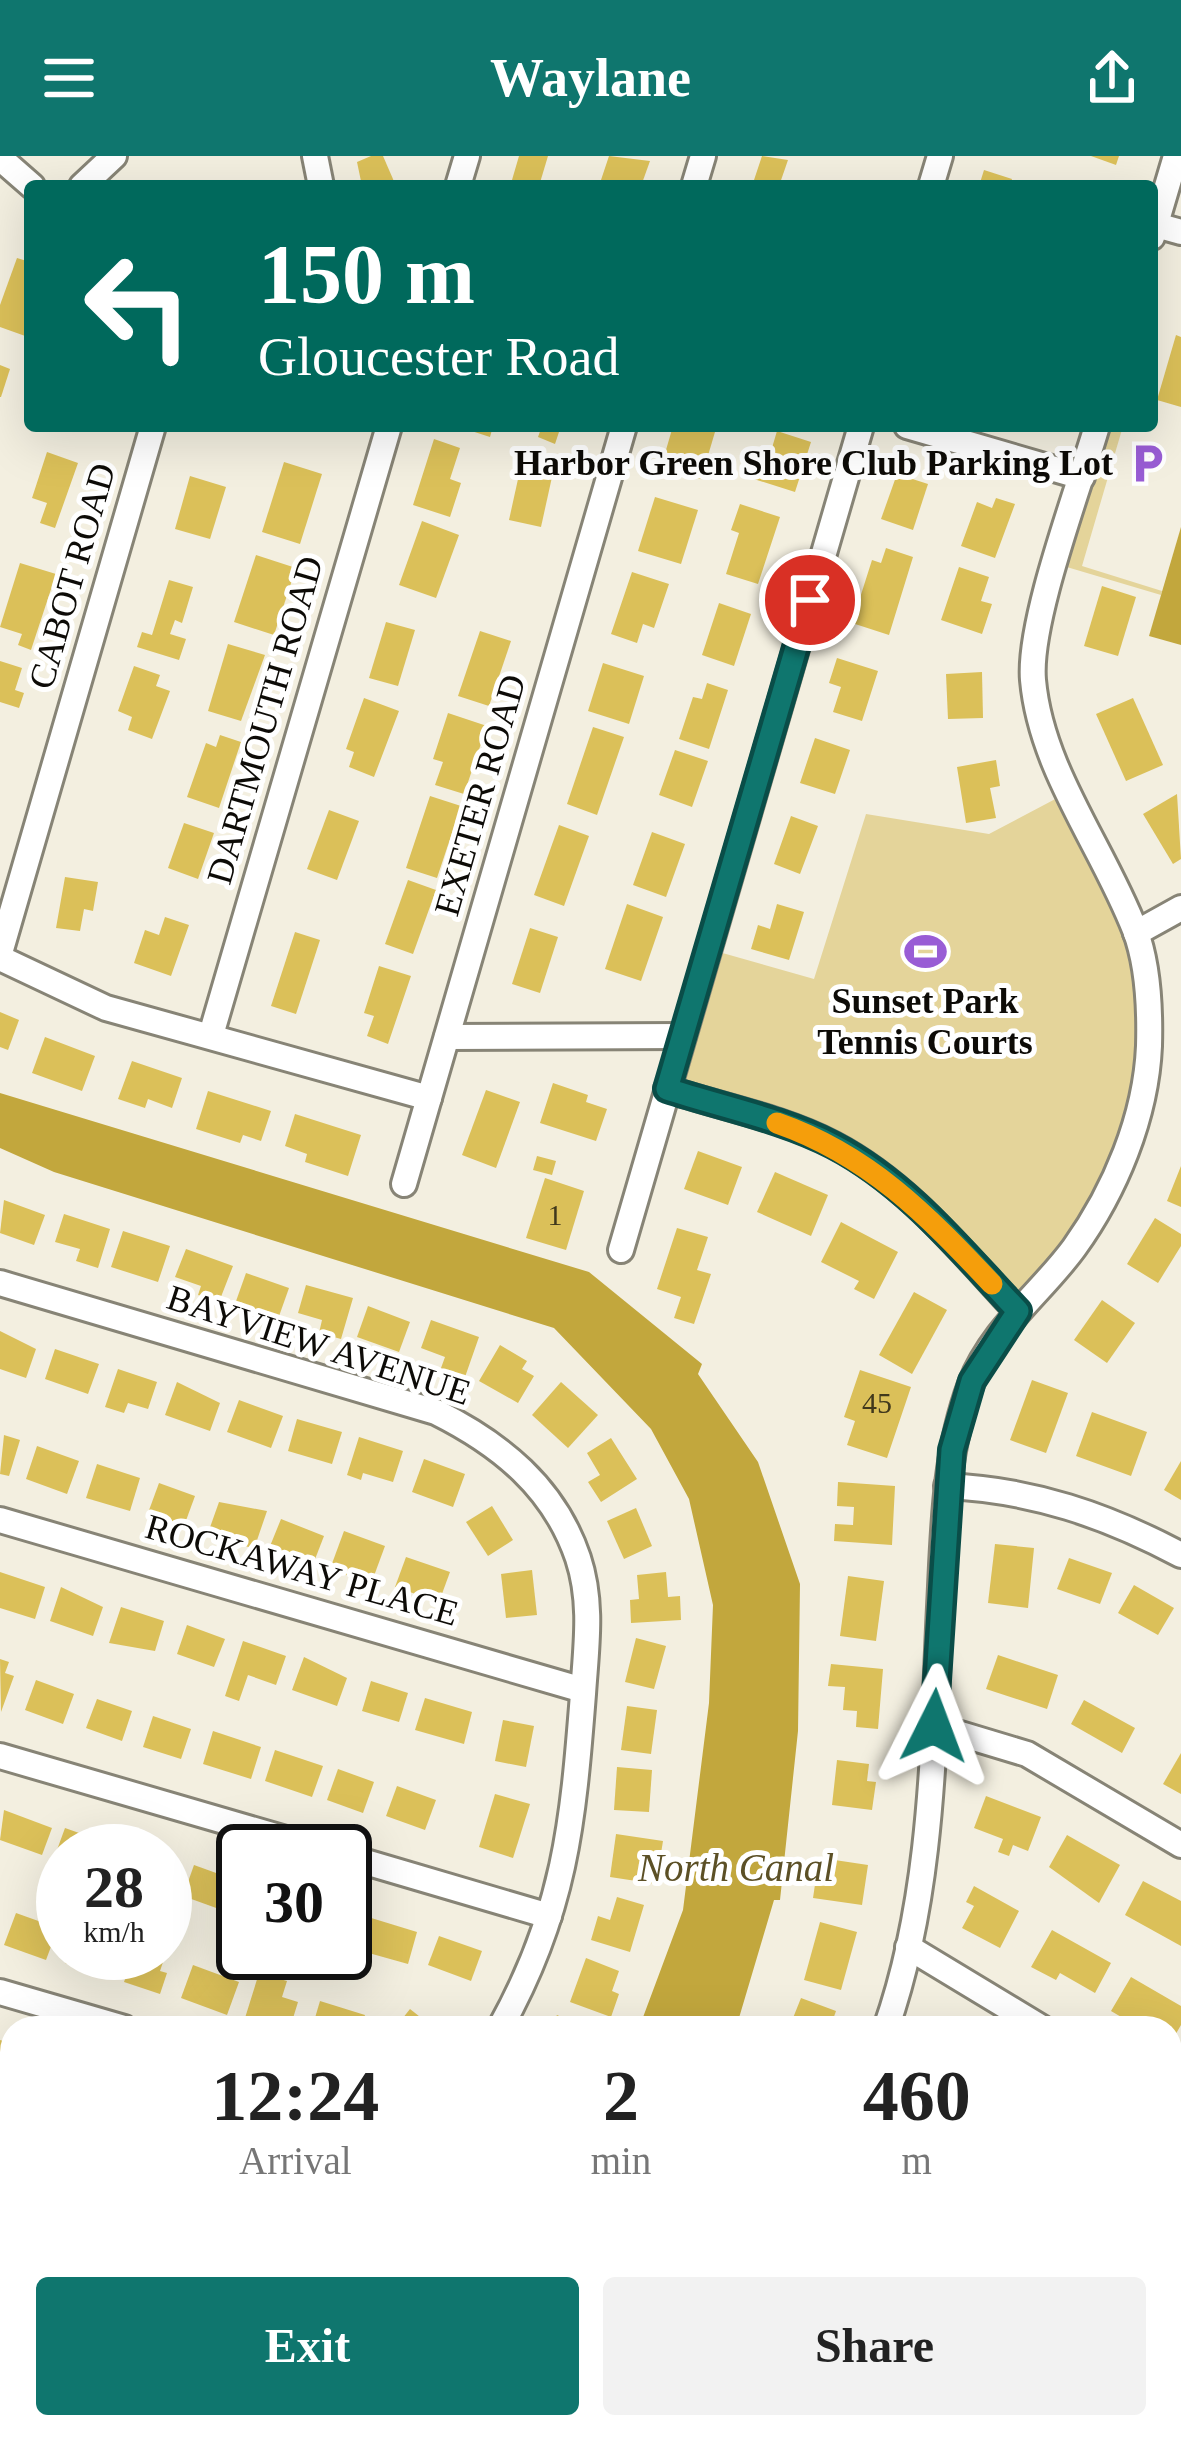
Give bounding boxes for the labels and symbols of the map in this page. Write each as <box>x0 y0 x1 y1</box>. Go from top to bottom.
parking icon: Harbor Green Shore Club Parking Lot <box>1124 440 1170 486</box>
place label: Harbor Green Shore Club Parking Lot <box>514 443 1113 483</box>
street label: CABOT ROAD <box>21 459 123 693</box>
pin <box>759 549 861 651</box>
street label: DARTMOUTH ROAD <box>199 552 331 888</box>
street label: EXETER ROAD <box>426 670 534 920</box>
sports icon: Sunset Park Tennis Courts <box>902 928 948 974</box>
place label: Sunset Park Tennis Courts <box>817 981 1033 1062</box>
house number: 1 <box>548 1198 563 1231</box>
street label: BAYVIEW AVENUE <box>162 1277 476 1413</box>
house number: 45 <box>862 1386 892 1419</box>
street label: ROCKAWAY PLACE <box>141 1506 463 1634</box>
position arrow <box>871 1663 997 1789</box>
speed limit sign: 30 <box>216 1824 372 1980</box>
water label: North Canal <box>637 1846 834 1889</box>

